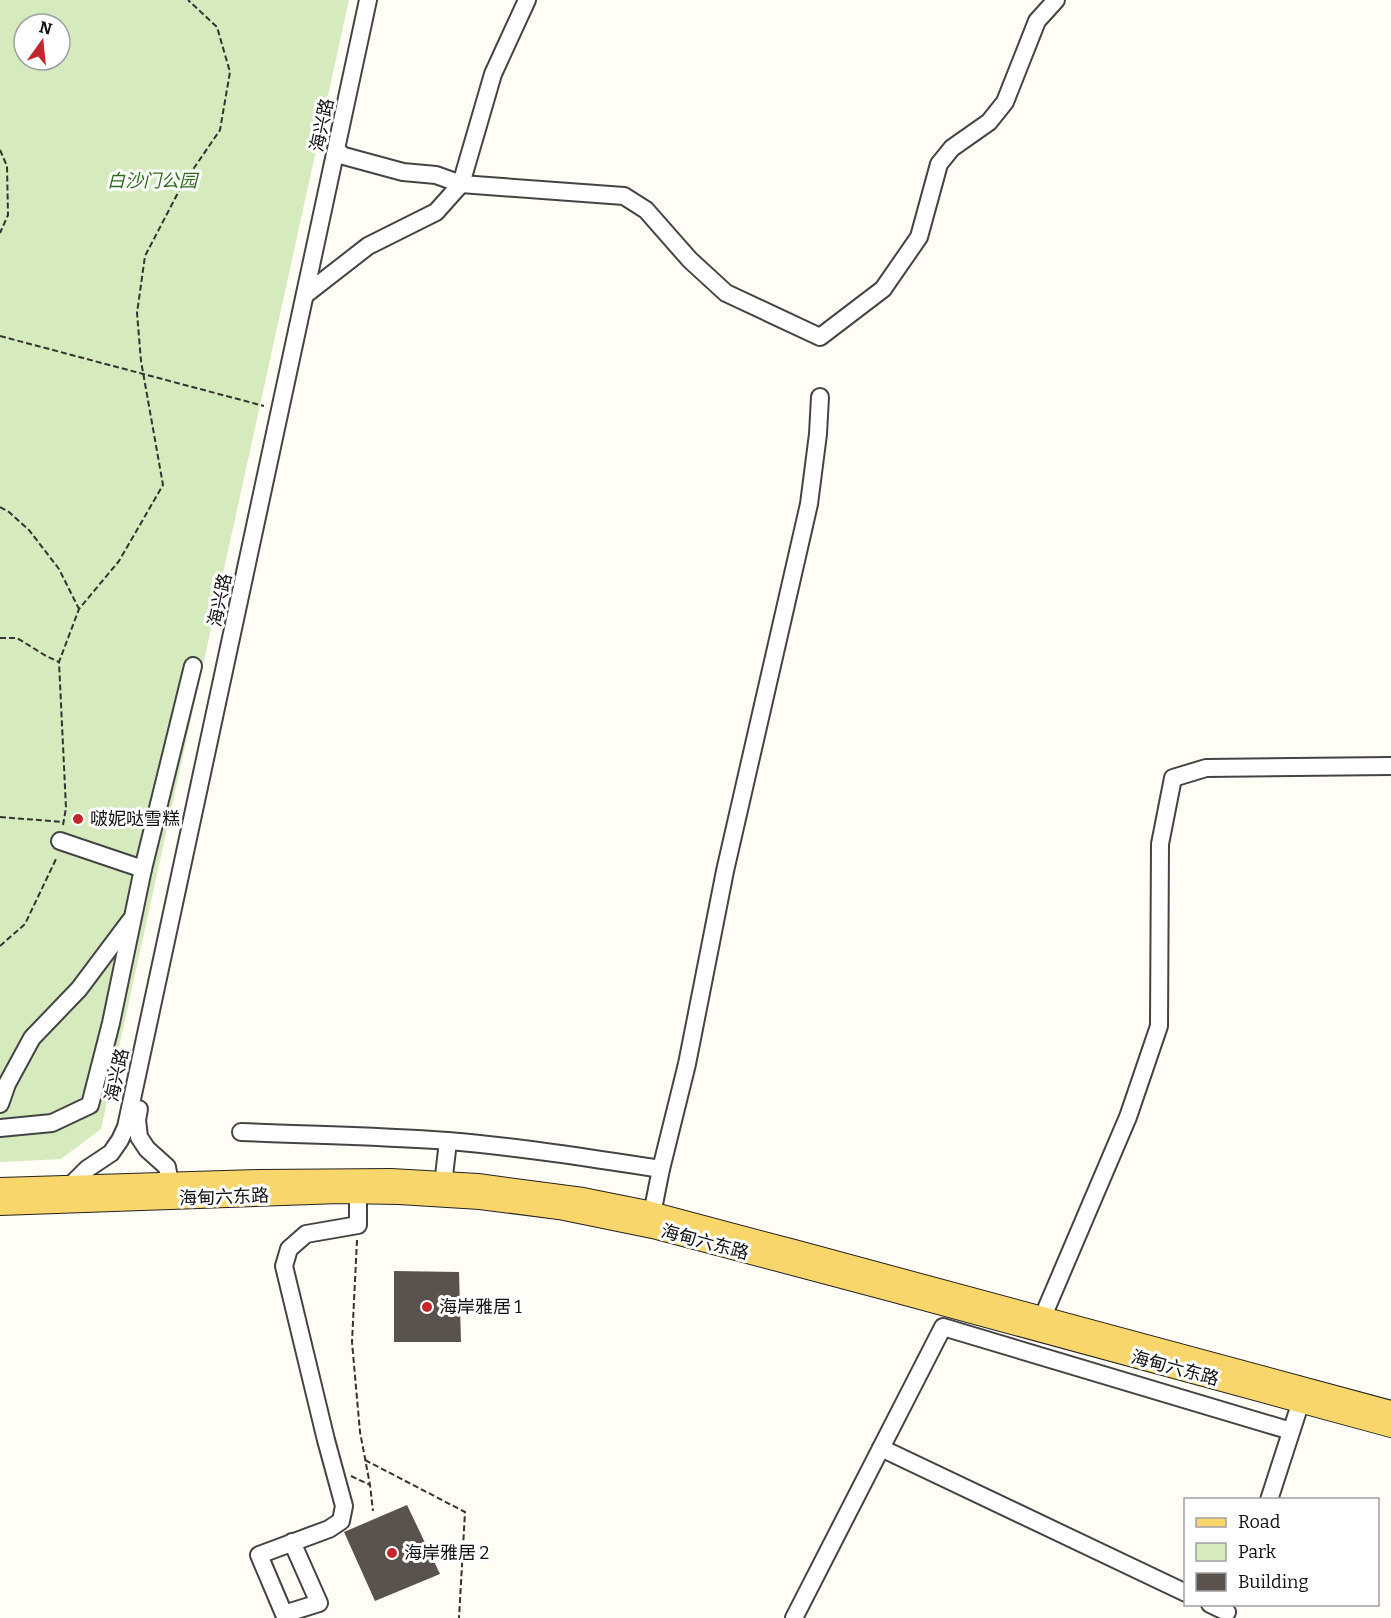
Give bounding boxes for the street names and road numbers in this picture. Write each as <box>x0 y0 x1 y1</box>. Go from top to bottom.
street label: 海兴路 <box>306 96 338 154</box>
street label: 海兴路 <box>204 571 236 629</box>
street label: 海兴路 <box>101 1046 133 1104</box>
street label: 海甸六东路 <box>179 1184 269 1210</box>
street label: 海甸六东路 <box>659 1220 751 1264</box>
street label: 海甸六东路 <box>1129 1346 1221 1390</box>

